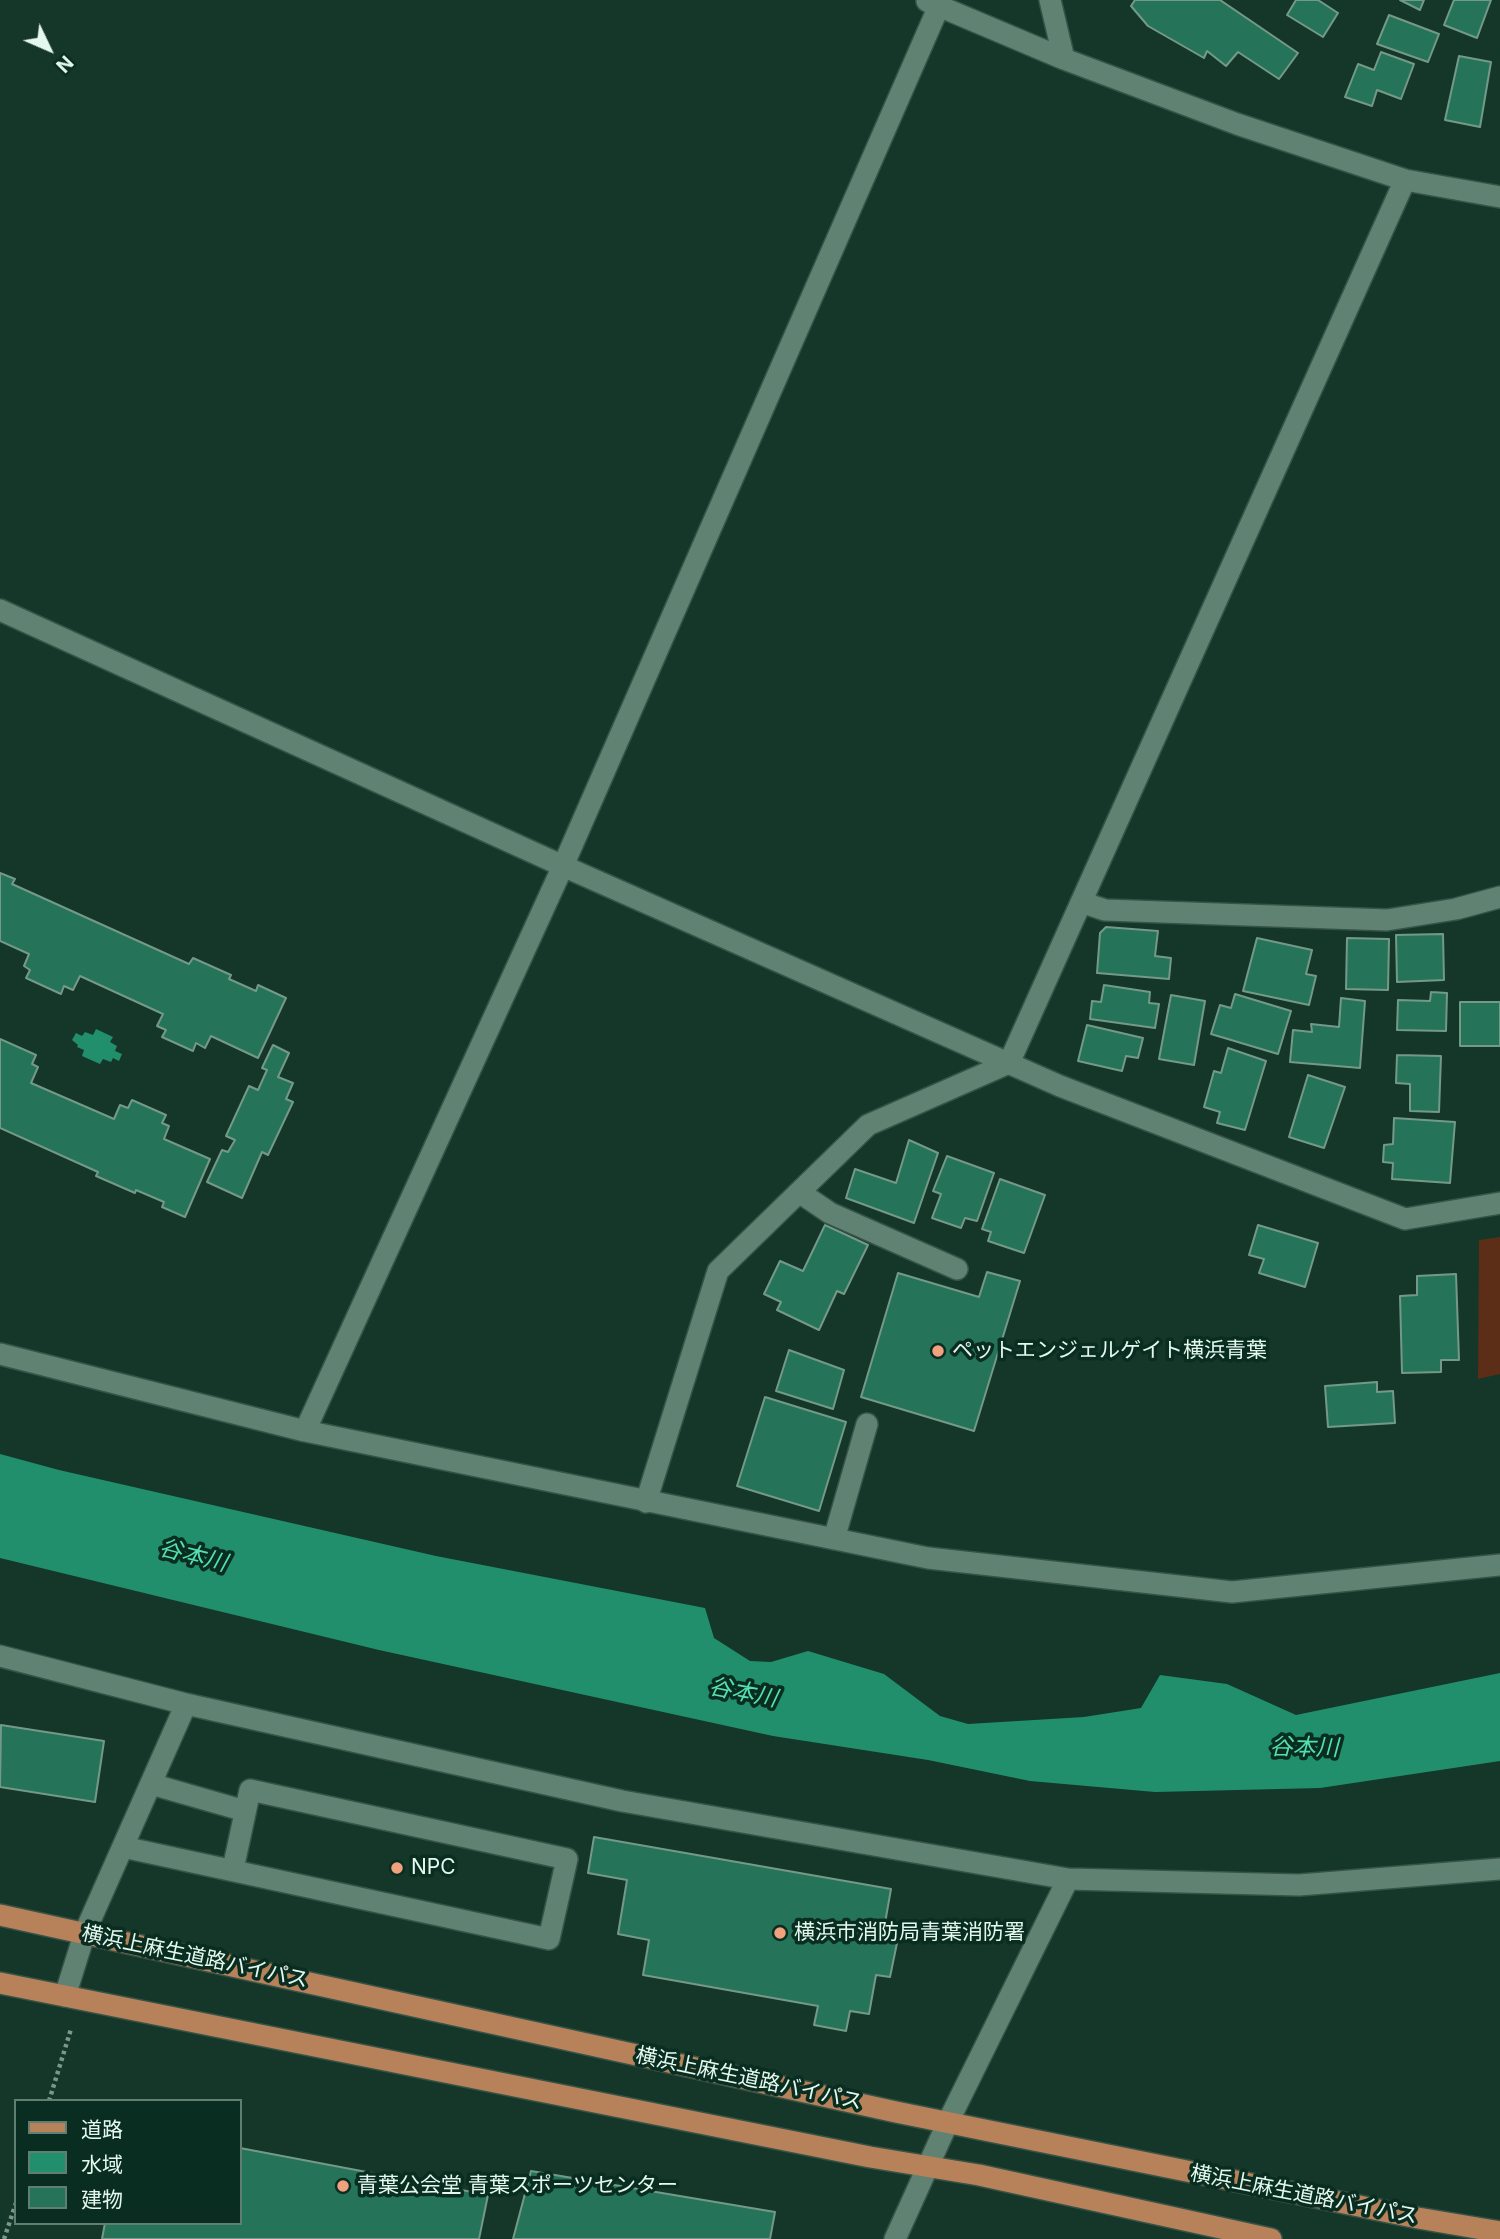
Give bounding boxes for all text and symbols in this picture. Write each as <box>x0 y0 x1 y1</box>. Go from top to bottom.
north arrow <box>14 14 84 84</box>
text: N <box>51 51 78 77</box>
place label: ペットエンジェルゲイト横浜青葉 <box>952 1338 1267 1364</box>
marker: ペットエンジェルゲイト横浜青葉 <box>930 1343 946 1359</box>
water label: 谷本川 <box>156 1534 230 1578</box>
water label: 谷本川 <box>707 1673 779 1713</box>
water label: 谷本川 <box>1269 1734 1339 1762</box>
place label: NPC <box>411 1855 456 1881</box>
marker: NPC <box>389 1860 405 1876</box>
place label: 横浜市消防局青葉消防署 <box>794 1920 1025 1946</box>
street label: 横浜上麻生道路バイパス <box>79 1921 311 1993</box>
marker: 横浜市消防局青葉消防署 <box>772 1925 788 1941</box>
street label: 横浜上麻生道路バイパス <box>633 2043 865 2115</box>
legend <box>14 2099 242 2225</box>
text: 道路 <box>81 2117 123 2142</box>
text: 水域 <box>81 2152 123 2177</box>
street label: 横浜上麻生道路バイパス <box>1188 2161 1420 2229</box>
place label: 青葉公会堂 青葉スポーツセンター <box>357 2173 678 2199</box>
marker: 青葉公会堂 青葉スポーツセンター <box>335 2178 351 2194</box>
text: 建物 <box>81 2187 123 2212</box>

